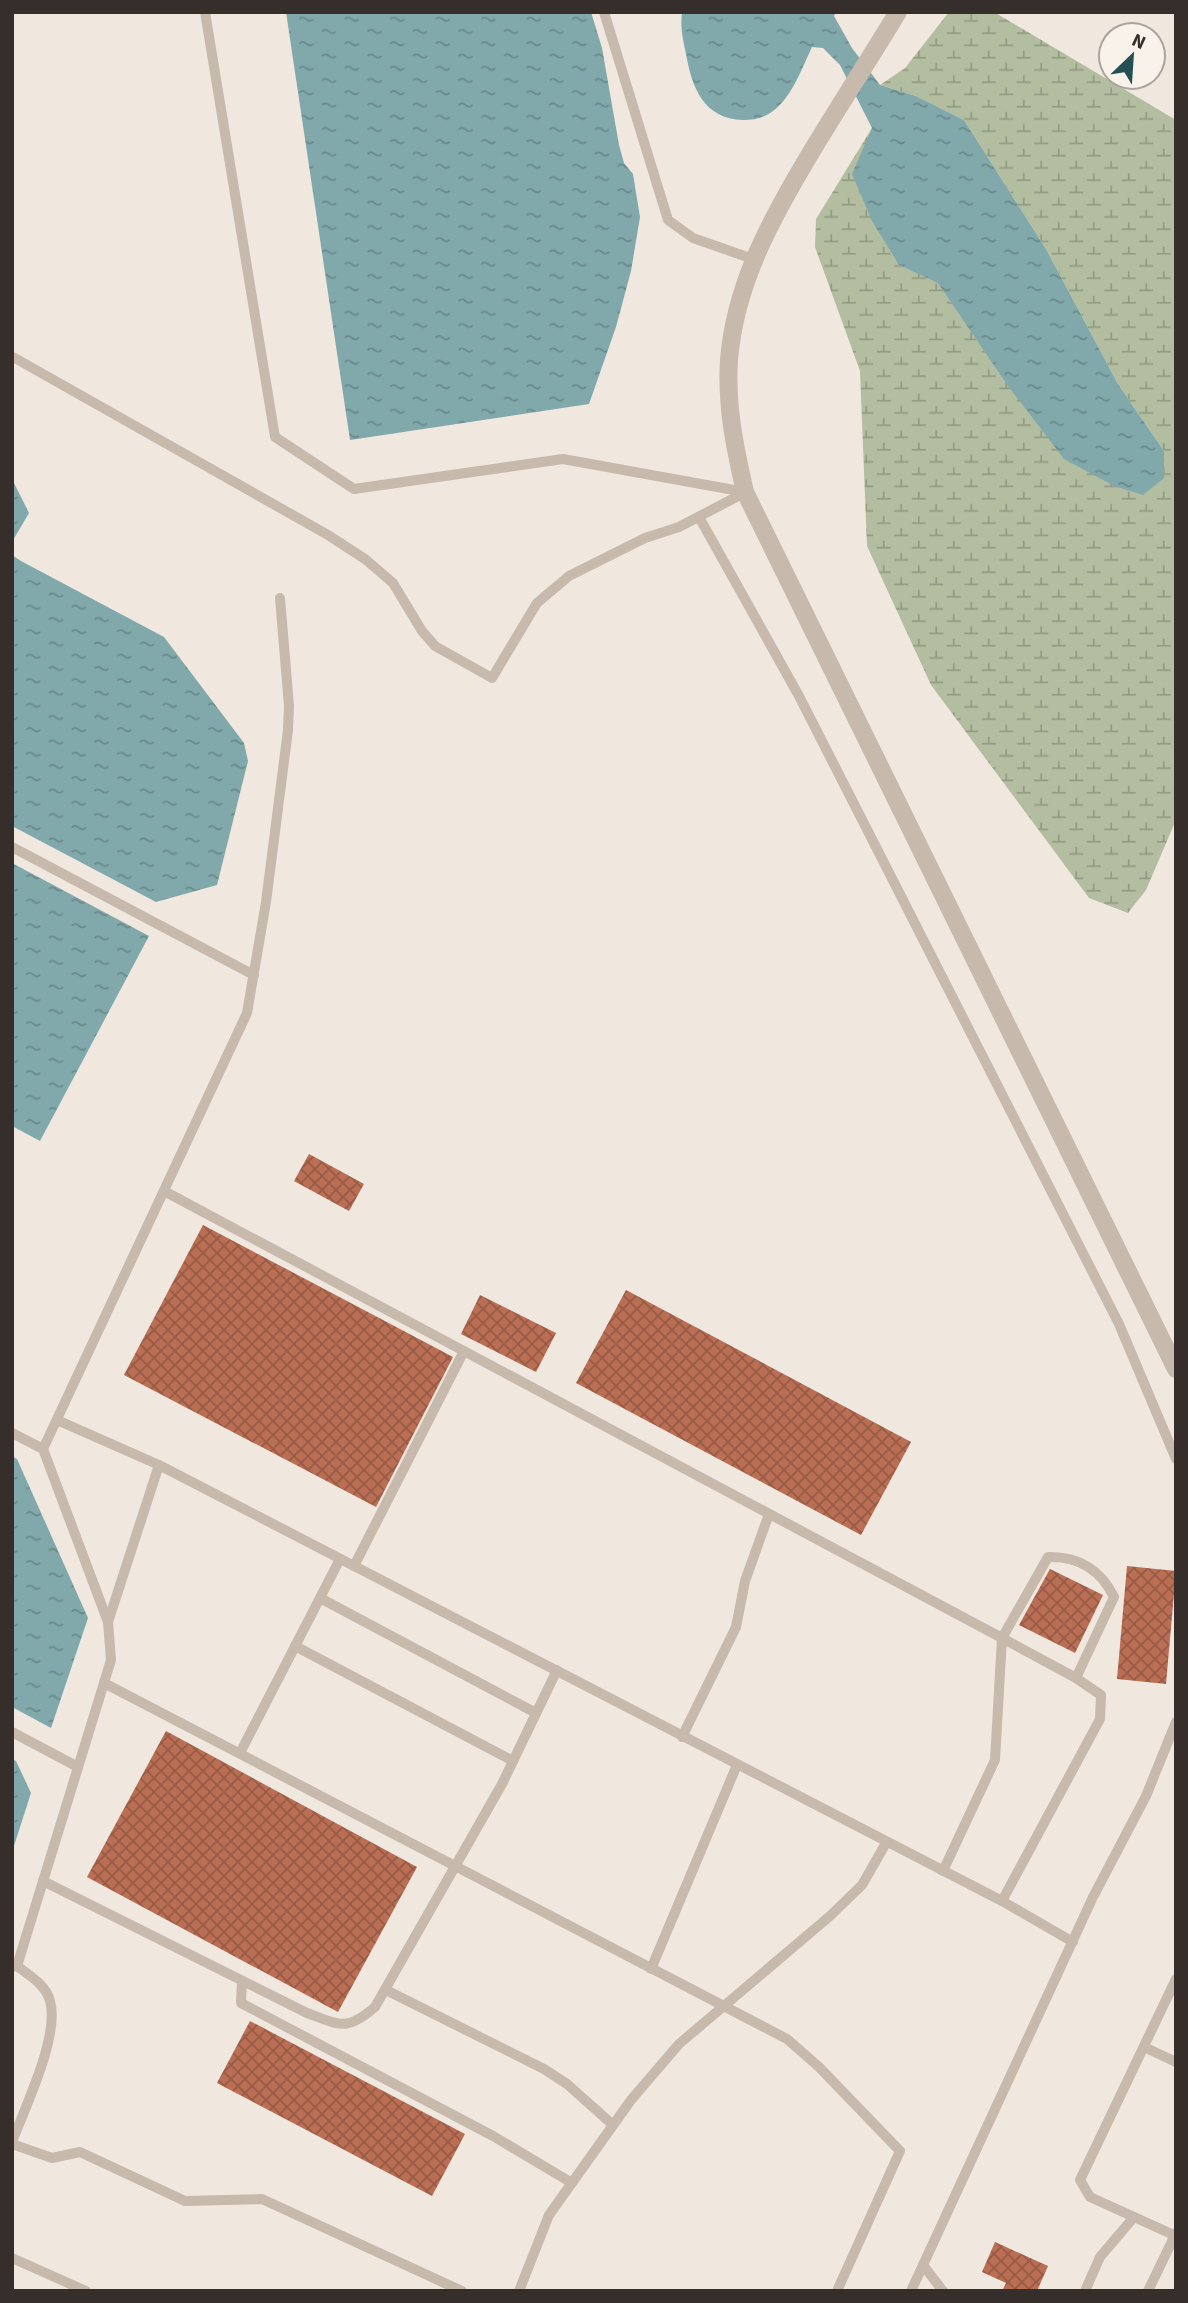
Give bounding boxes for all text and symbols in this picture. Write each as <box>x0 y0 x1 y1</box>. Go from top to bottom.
north arrow <box>1097 21 1167 91</box>
text: N <box>1127 27 1150 57</box>

